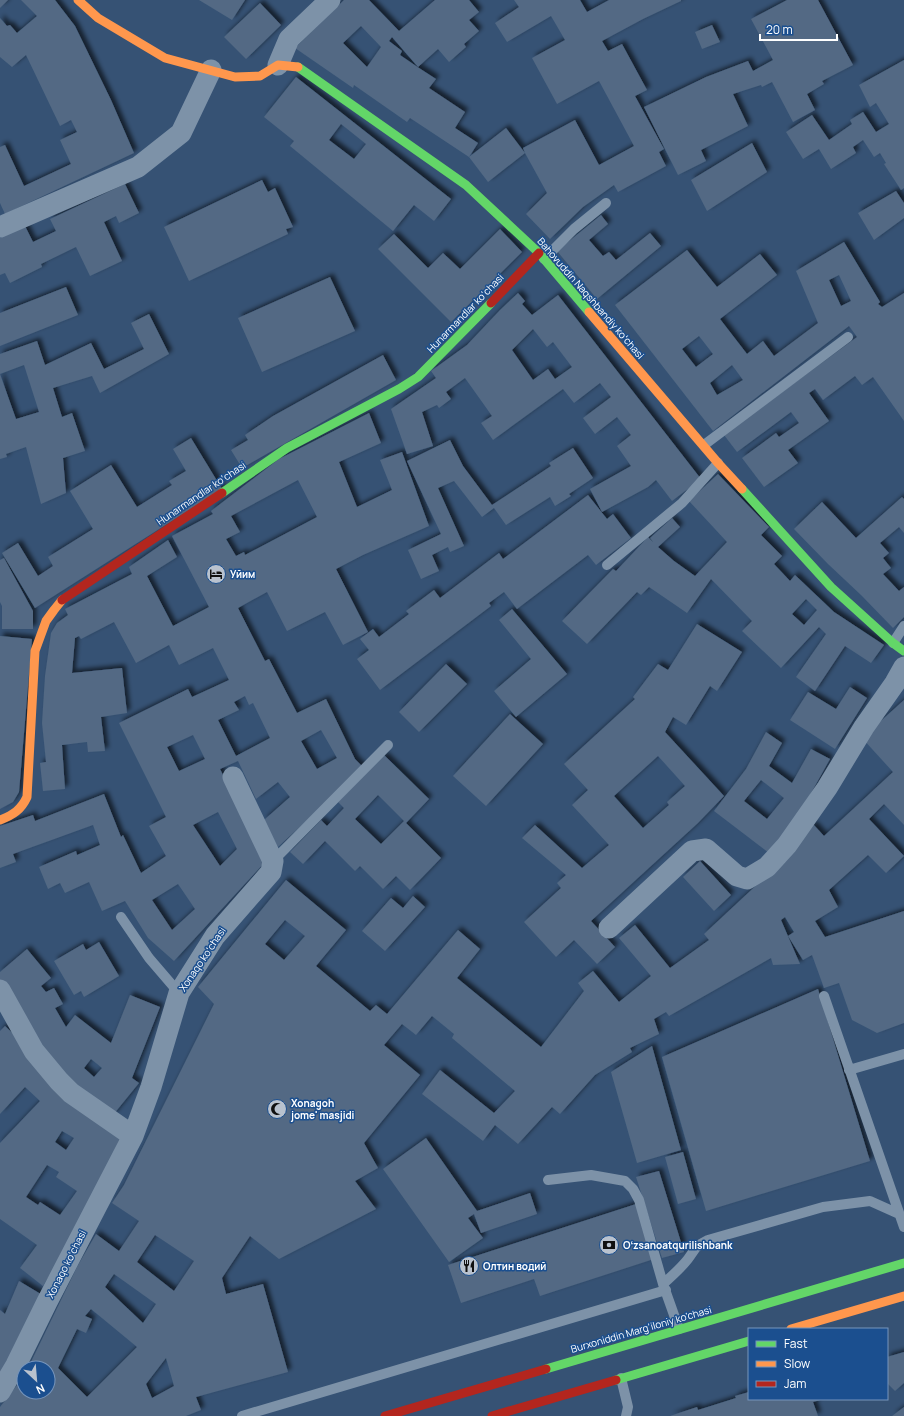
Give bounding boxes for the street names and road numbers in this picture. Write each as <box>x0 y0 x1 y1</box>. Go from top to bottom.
street label: Bahovuddin Naqshbandiy koʻchasi <box>534 234 648 362</box>
street label: Hunarmandlar ko‘chasi <box>424 270 506 356</box>
street label: Hunarmandlar ko‘chasi <box>154 458 248 528</box>
street label: Xonaqo koʻchasi <box>175 924 229 994</box>
street label: Xonaqo koʻchasi <box>43 1228 89 1300</box>
street label: Burxoniddin Marg’iloniy ko’chasi <box>569 1302 713 1356</box>

